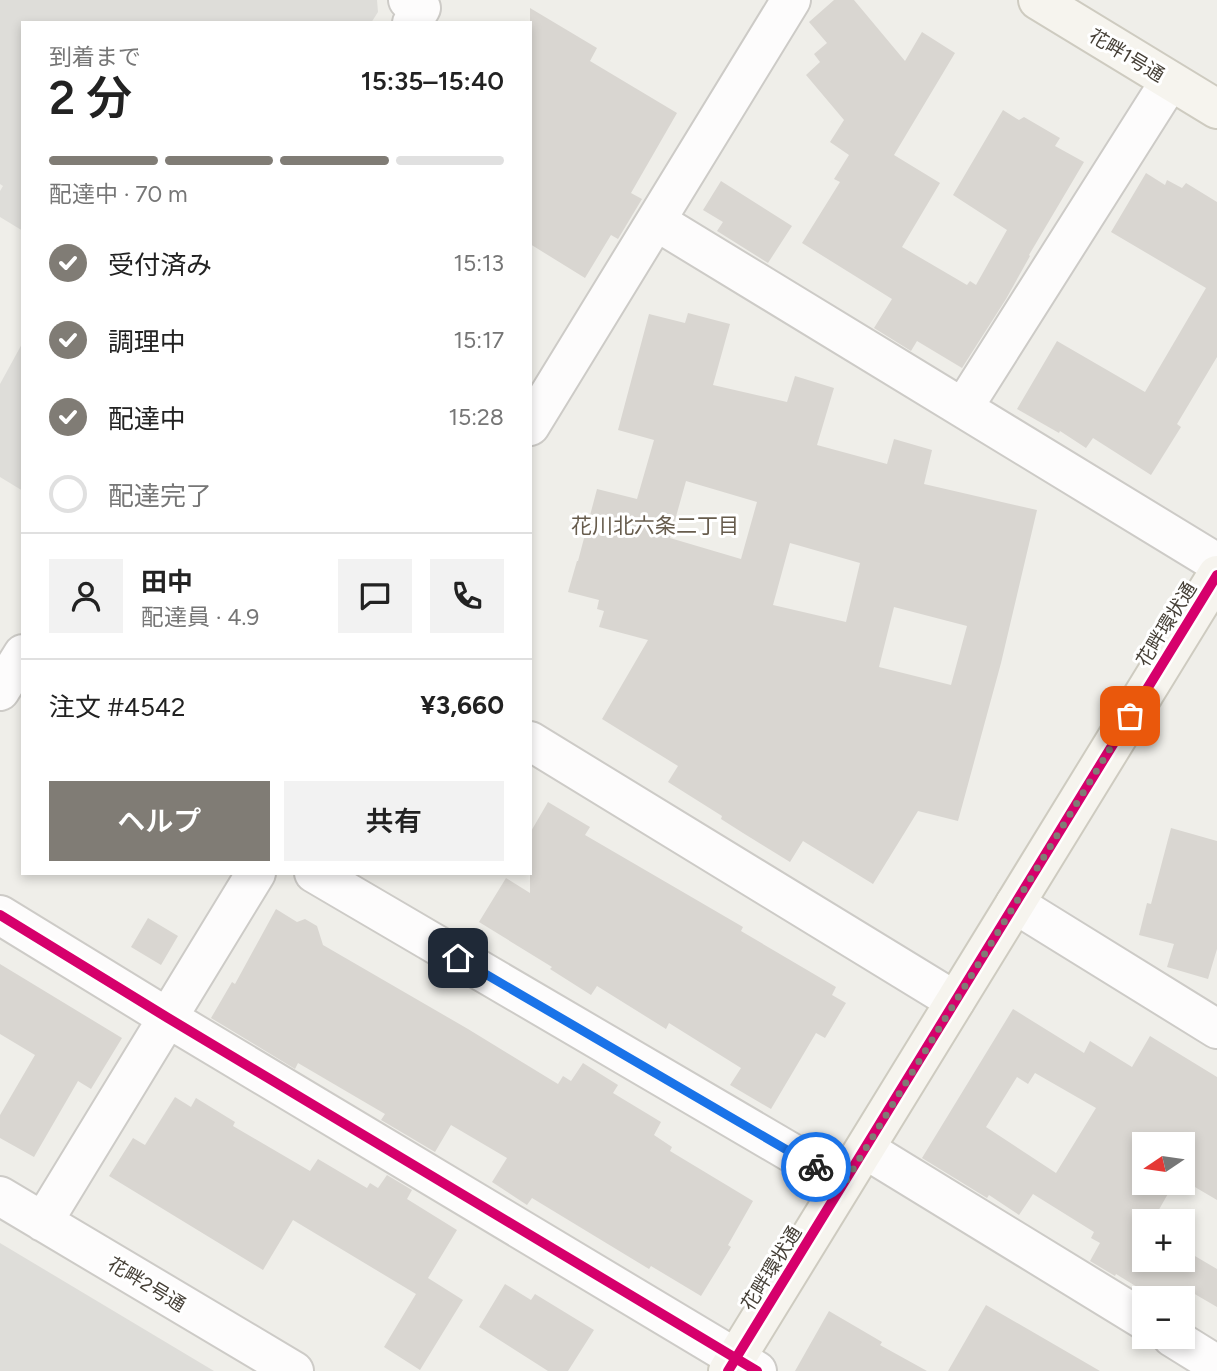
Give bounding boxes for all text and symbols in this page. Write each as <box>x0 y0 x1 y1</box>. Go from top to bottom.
street label: 花畔1号通 <box>1085 24 1169 87</box>
text: 到着まで <box>49 43 141 71</box>
text: 15:35–15:40 <box>361 65 504 97</box>
text: 2 分 <box>49 70 132 126</box>
text: 配達中 · 70 m <box>49 180 188 208</box>
icon: check <box>49 244 87 282</box>
text: 受付済み <box>108 249 212 281</box>
text: 15:13 <box>453 249 504 277</box>
icon: check <box>49 321 87 359</box>
text: 調理中 <box>108 326 186 358</box>
text: 15:17 <box>454 326 504 354</box>
icon: check <box>49 398 87 436</box>
text: 配達中 <box>108 403 186 435</box>
text: 15:28 <box>448 403 504 431</box>
text: 配達完了 <box>108 480 212 512</box>
district label: 花川北六条二丁目 <box>571 513 739 538</box>
button: person <box>49 559 123 633</box>
button: chat <box>338 559 412 633</box>
button: phone <box>430 559 504 633</box>
text: 田中 <box>141 566 193 598</box>
street label: 花畔環状通 <box>1131 578 1201 671</box>
text: 配達員 · 4.9 <box>141 603 259 631</box>
pin <box>1100 686 1160 746</box>
text: ¥3,660 <box>420 689 504 721</box>
text: 注文 #4542 <box>49 691 186 723</box>
icon: bag <box>1111 697 1149 735</box>
button: ヘルプ <box>49 781 270 861</box>
button: 共有 <box>284 781 504 861</box>
pin <box>428 928 488 988</box>
icon: home <box>439 939 477 977</box>
courier <box>781 1132 851 1202</box>
north arrow <box>1132 1132 1195 1195</box>
map controls <box>1132 1132 1195 1349</box>
icon: bike <box>797 1148 835 1186</box>
button: + <box>1132 1209 1195 1272</box>
street label: 花畔環状通 <box>736 1222 806 1315</box>
street label: 花畔2号通 <box>104 1252 190 1317</box>
button: − <box>1132 1286 1195 1349</box>

